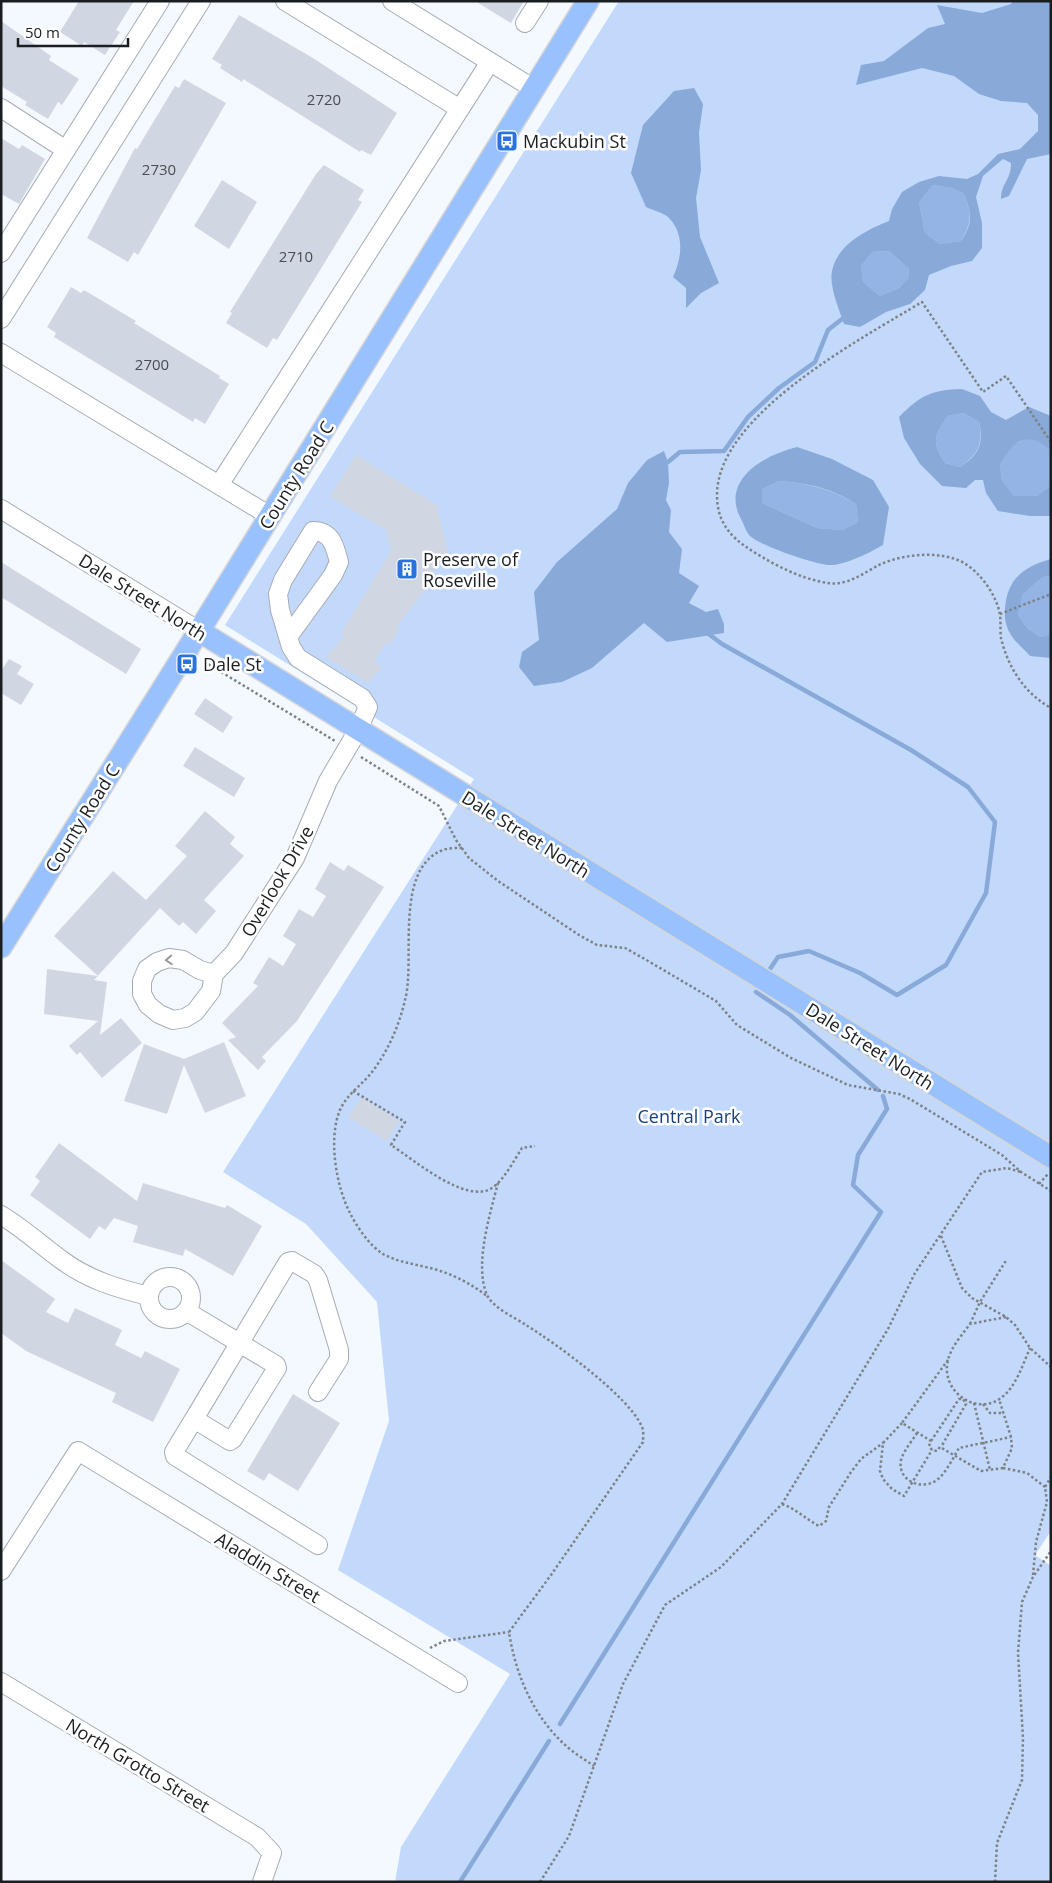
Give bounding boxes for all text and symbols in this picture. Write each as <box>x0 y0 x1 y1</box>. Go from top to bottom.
scale bar <box>18 15 128 47</box>
text: 50 m <box>25 22 60 42</box>
house number: 2720 <box>307 89 341 109</box>
bus stop icon: Mackubin St <box>495 129 519 153</box>
place label: Mackubin St <box>523 129 626 153</box>
house number: 2730 <box>142 159 176 179</box>
house number: 2710 <box>279 246 313 266</box>
house number: 2700 <box>135 354 169 374</box>
street label: County Road C <box>253 416 339 534</box>
place label: Preserve of Roseville <box>423 547 519 592</box>
street label: Dale Street North <box>75 548 211 646</box>
building icon: Preserve of Roseville <box>395 557 419 581</box>
bus stop icon: Dale St <box>175 652 199 676</box>
place label: Dale St <box>203 652 262 676</box>
street label: County Road C <box>39 759 125 877</box>
street label: Dale Street North <box>458 785 594 883</box>
street label: Overlook Drive <box>235 821 319 941</box>
one-way arrow <box>164 955 172 966</box>
street label: Dale Street North <box>802 997 938 1095</box>
park label: Central Park <box>637 1104 741 1128</box>
street label: Aladdin Street <box>211 1526 325 1608</box>
street label: North Grotto Street <box>62 1713 214 1817</box>

